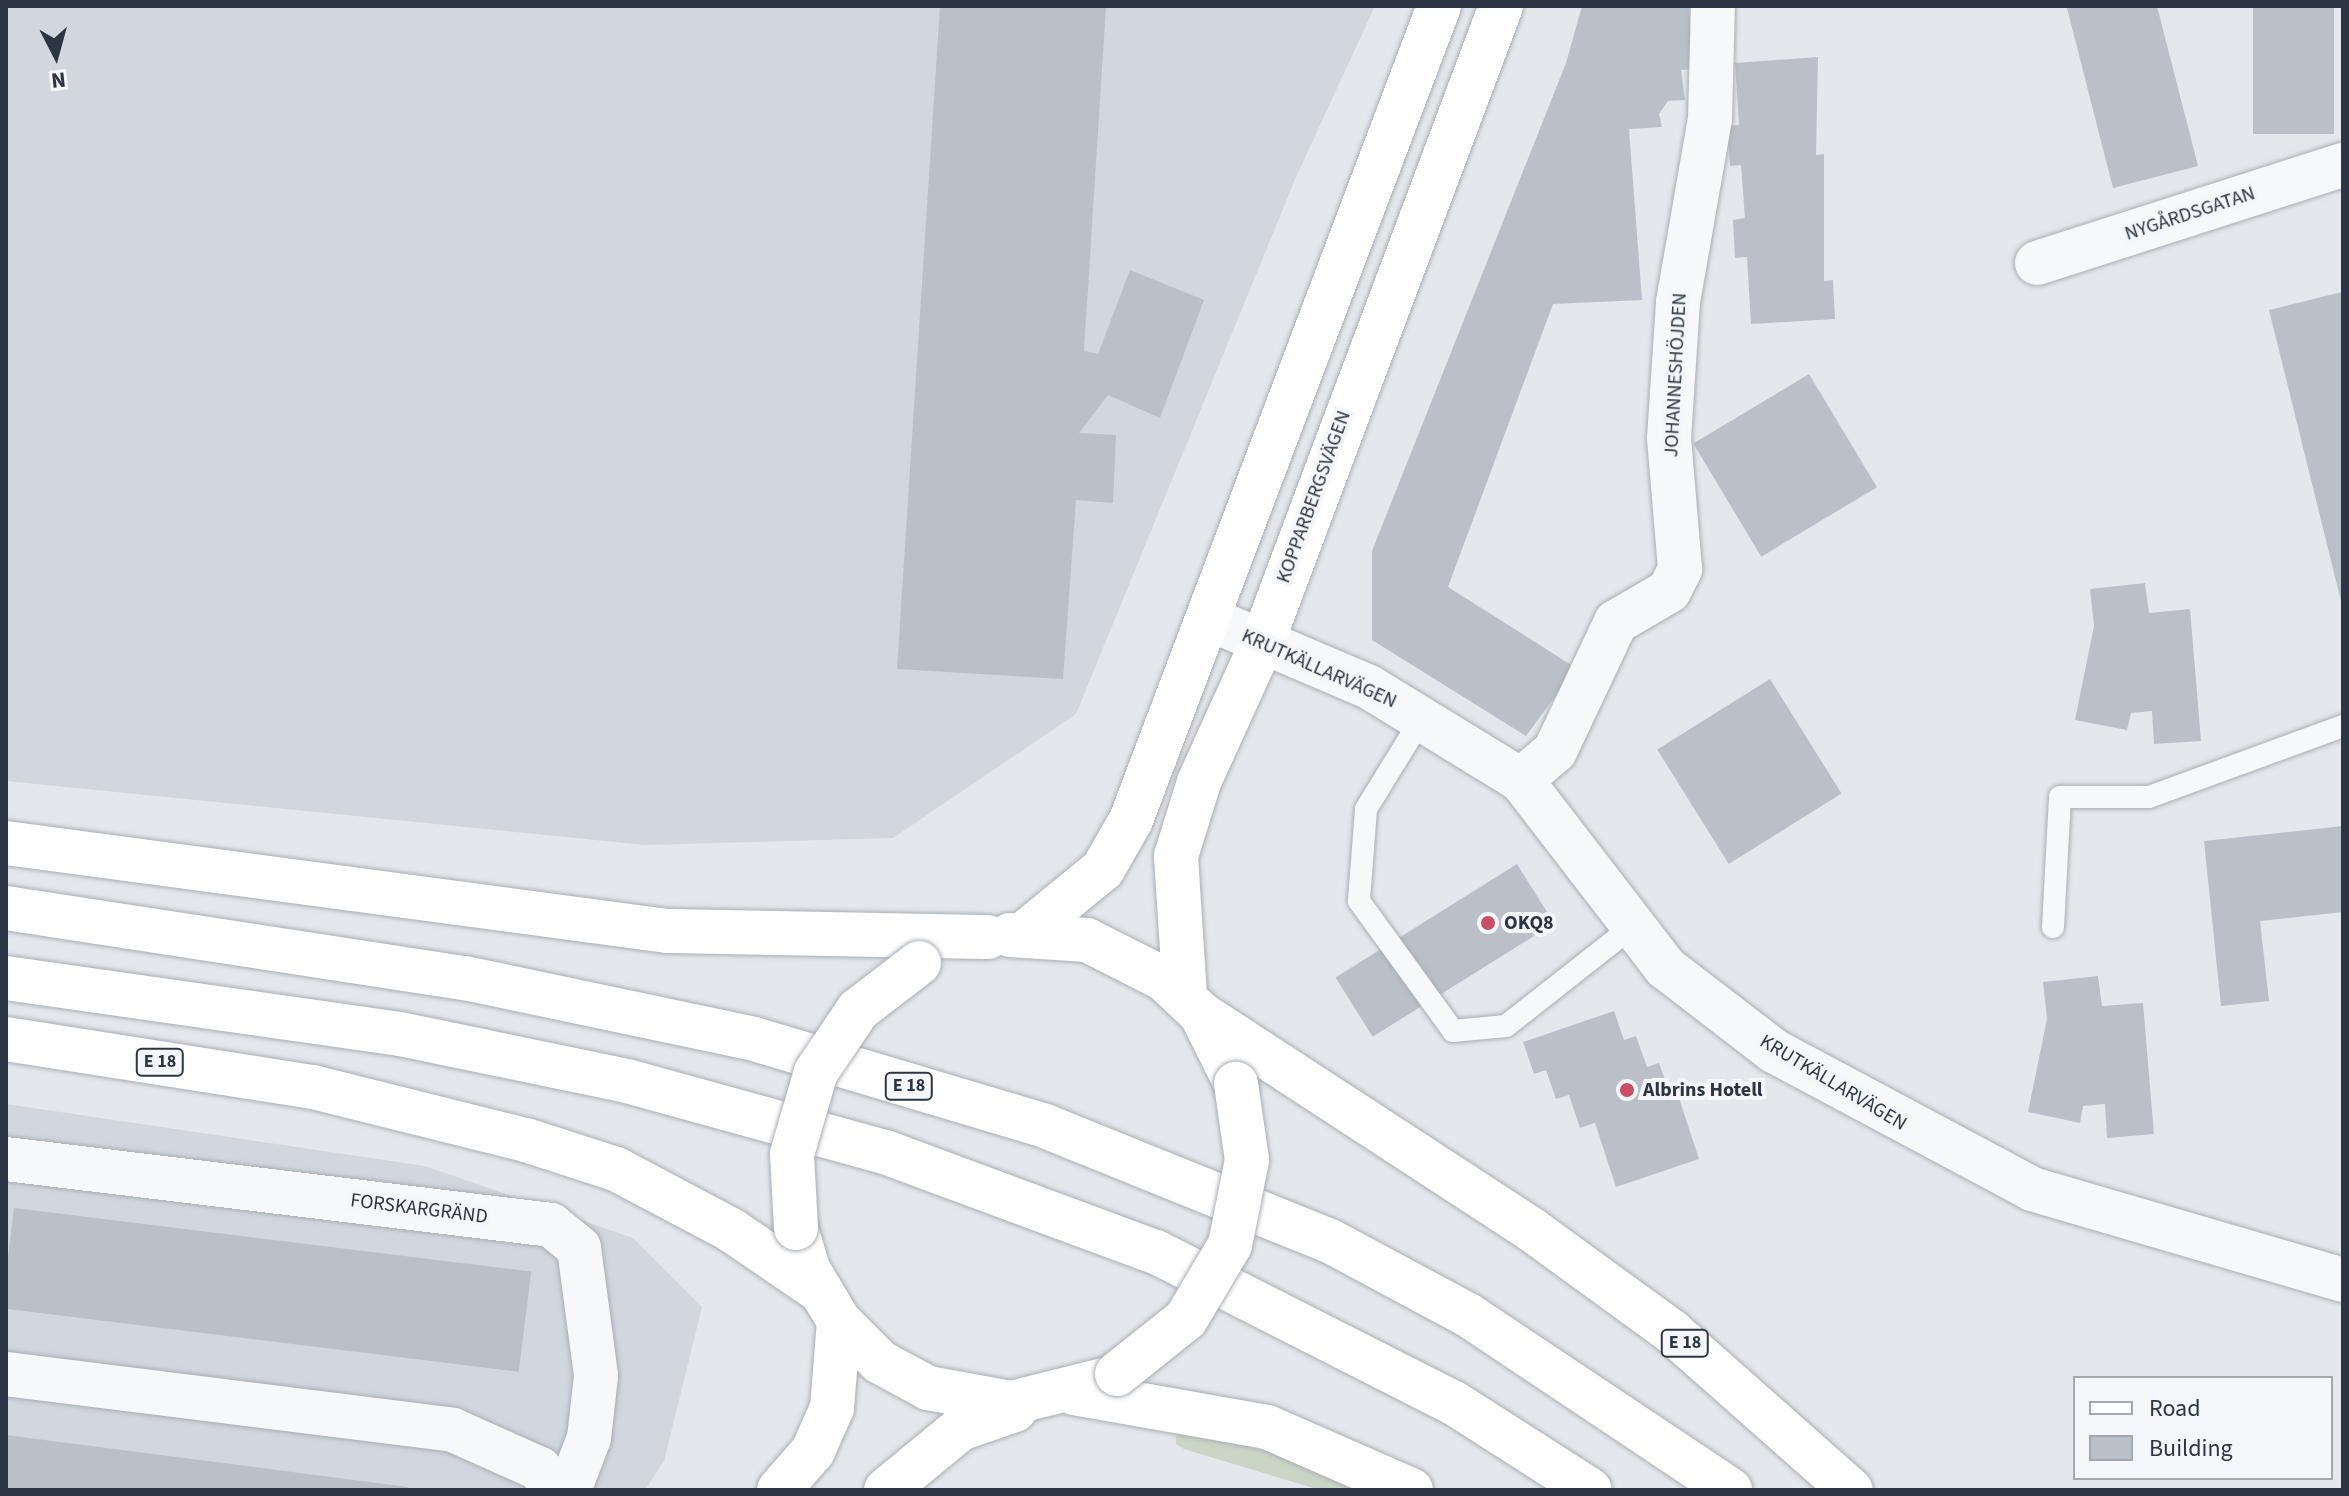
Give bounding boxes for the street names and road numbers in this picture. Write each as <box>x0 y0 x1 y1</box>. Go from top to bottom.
street label: NYGÅRDSGATAN <box>2122 182 2258 246</box>
street label: JOHANNESHÖJDEN <box>1660 292 1692 458</box>
street label: KOPPARBERGSVÄGEN <box>1272 408 1356 586</box>
street label: KRUTKÄLLARVÄGEN <box>1238 624 1400 714</box>
street label: KRUTKÄLLARVÄGEN <box>1755 1030 1911 1136</box>
road number: E 18 <box>134 1048 186 1076</box>
road number: E 18 <box>883 1072 935 1100</box>
street label: FORSKARGRÄND <box>349 1189 489 1229</box>
road number: E 18 <box>1659 1329 1711 1357</box>

